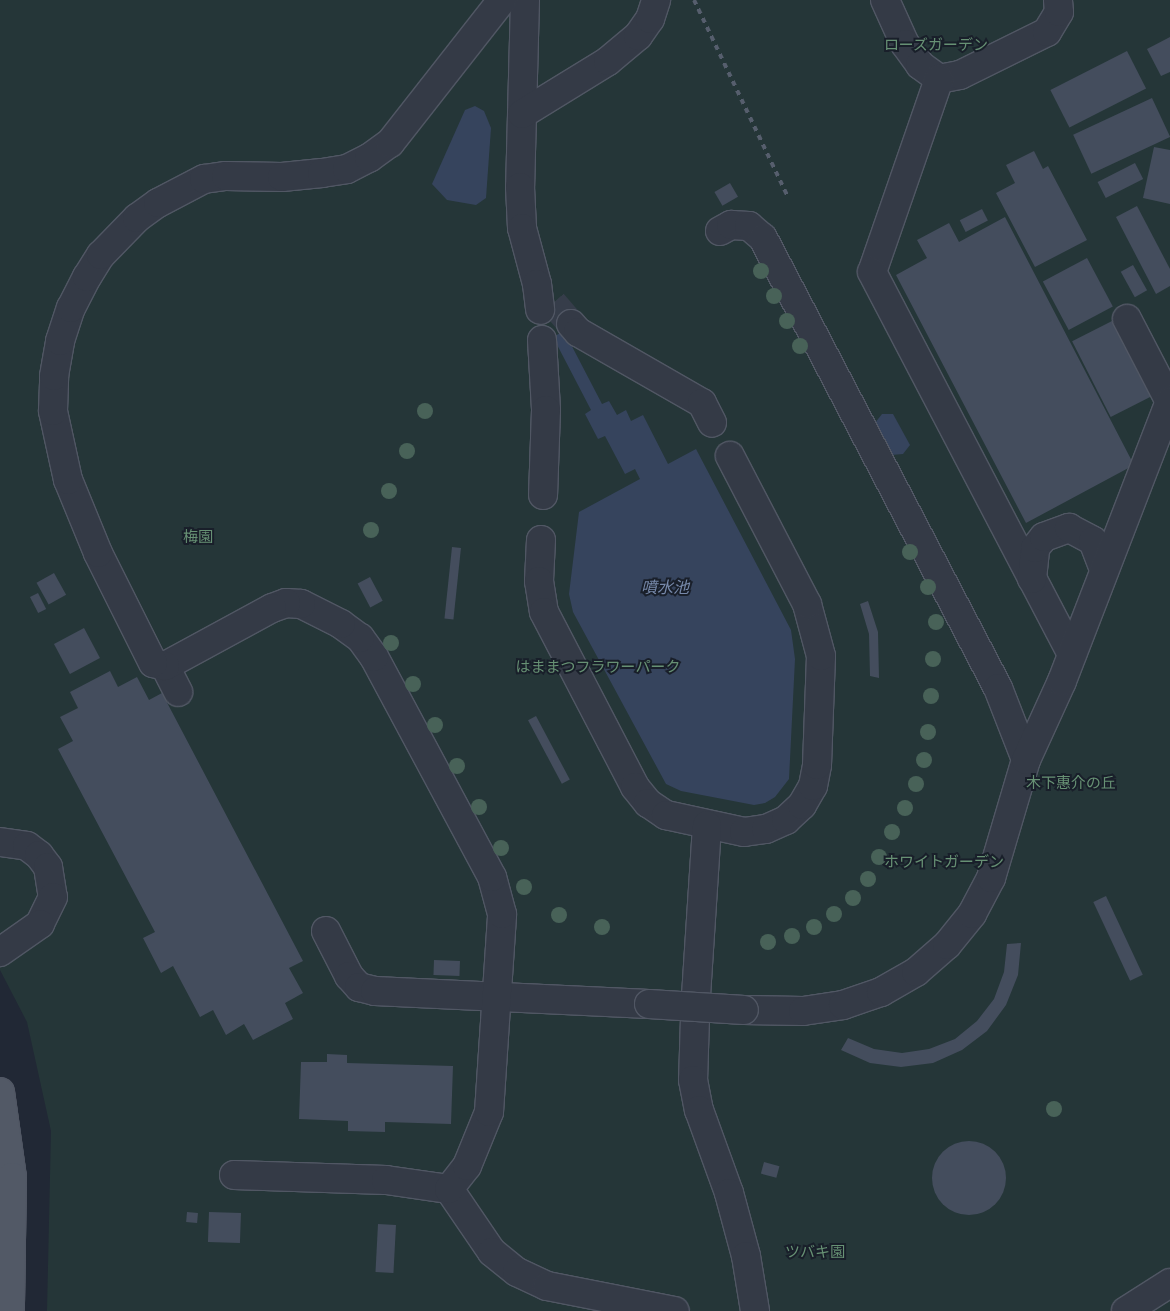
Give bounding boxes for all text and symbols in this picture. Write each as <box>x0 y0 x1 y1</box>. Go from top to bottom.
park label: ローズガーデン <box>884 37 988 55</box>
park label: 梅園 <box>183 529 213 547</box>
water label: 噴水池 <box>641 578 689 598</box>
park label: はままつフラワーパーク <box>516 659 680 677</box>
park label: 木下惠介の丘 <box>1026 775 1116 793</box>
park label: ホワイトガーデン <box>884 854 1004 872</box>
park label: ツバキ園 <box>785 1244 845 1262</box>

